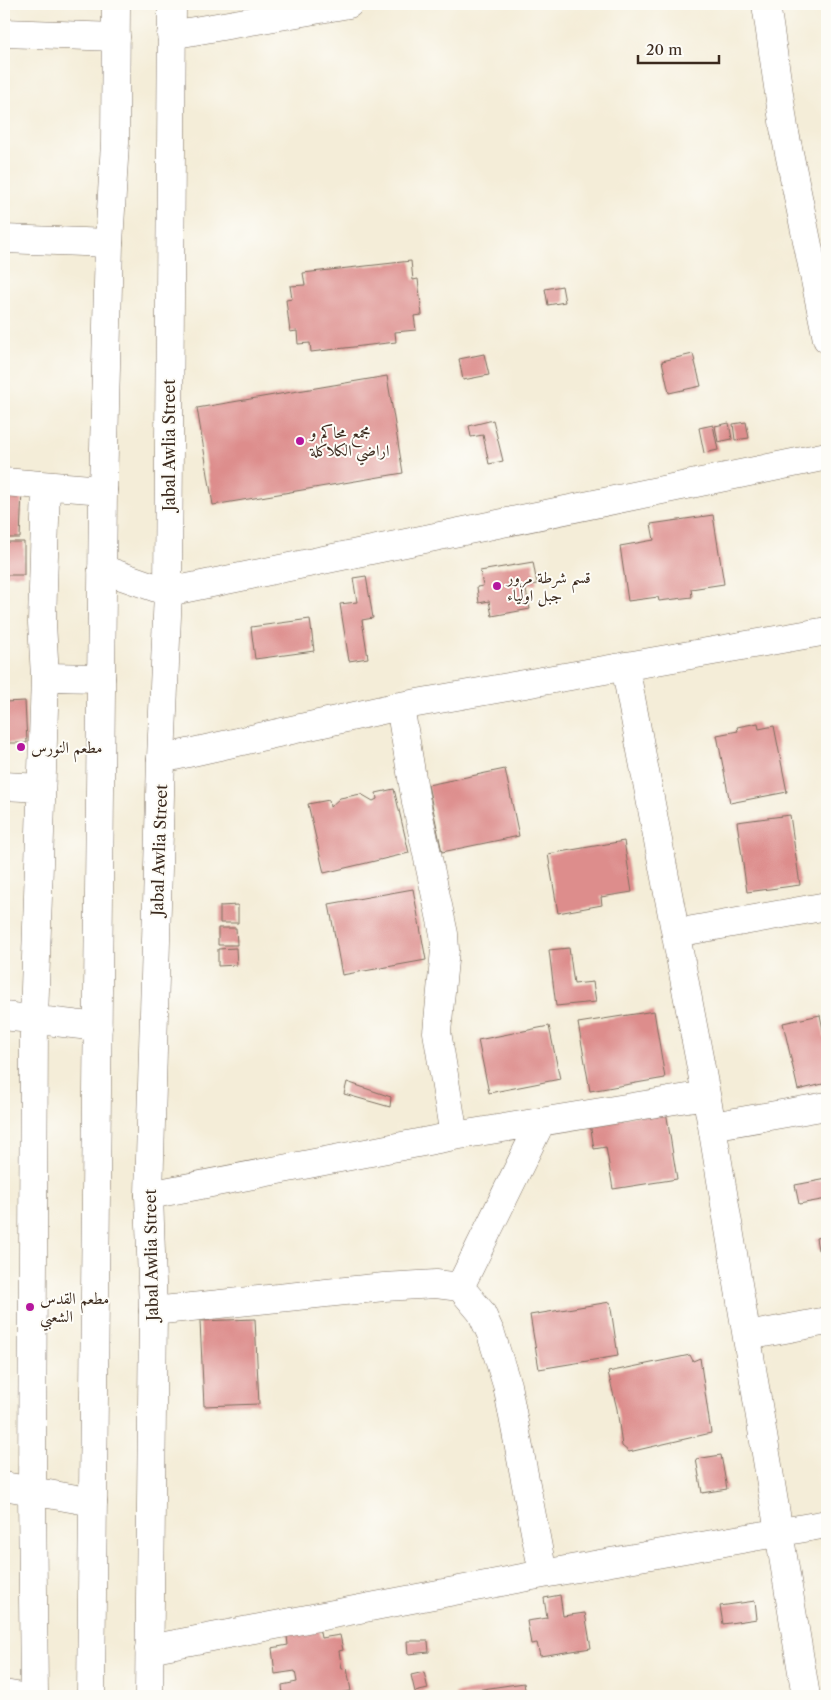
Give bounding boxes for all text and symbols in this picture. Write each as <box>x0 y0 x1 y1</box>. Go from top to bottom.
scale bar <box>638 32 720 64</box>
text: 20 m <box>646 40 682 59</box>
street label: Jabal Awlia Street <box>159 379 179 514</box>
place label: مجمع محاكم و اراضي الكلاكلة <box>308 422 389 466</box>
marker: مجمع محاكم و اراضي الكلاكلة <box>294 435 306 447</box>
place label: قسم شرطة مرور جبل اولياء <box>505 567 591 607</box>
marker: قسم شرطة مرور جبل اولياء <box>491 580 503 592</box>
place label: مطعم النورس <box>31 737 102 763</box>
marker: مطعم النورس <box>15 741 27 753</box>
street label: Jabal Awlia Street <box>147 783 171 919</box>
street label: Jabal Awlia Street <box>140 1189 162 1324</box>
place label: مطعم القدس الشعبي <box>40 1288 109 1332</box>
marker: مطعم القدس الشعبي <box>24 1301 36 1313</box>

